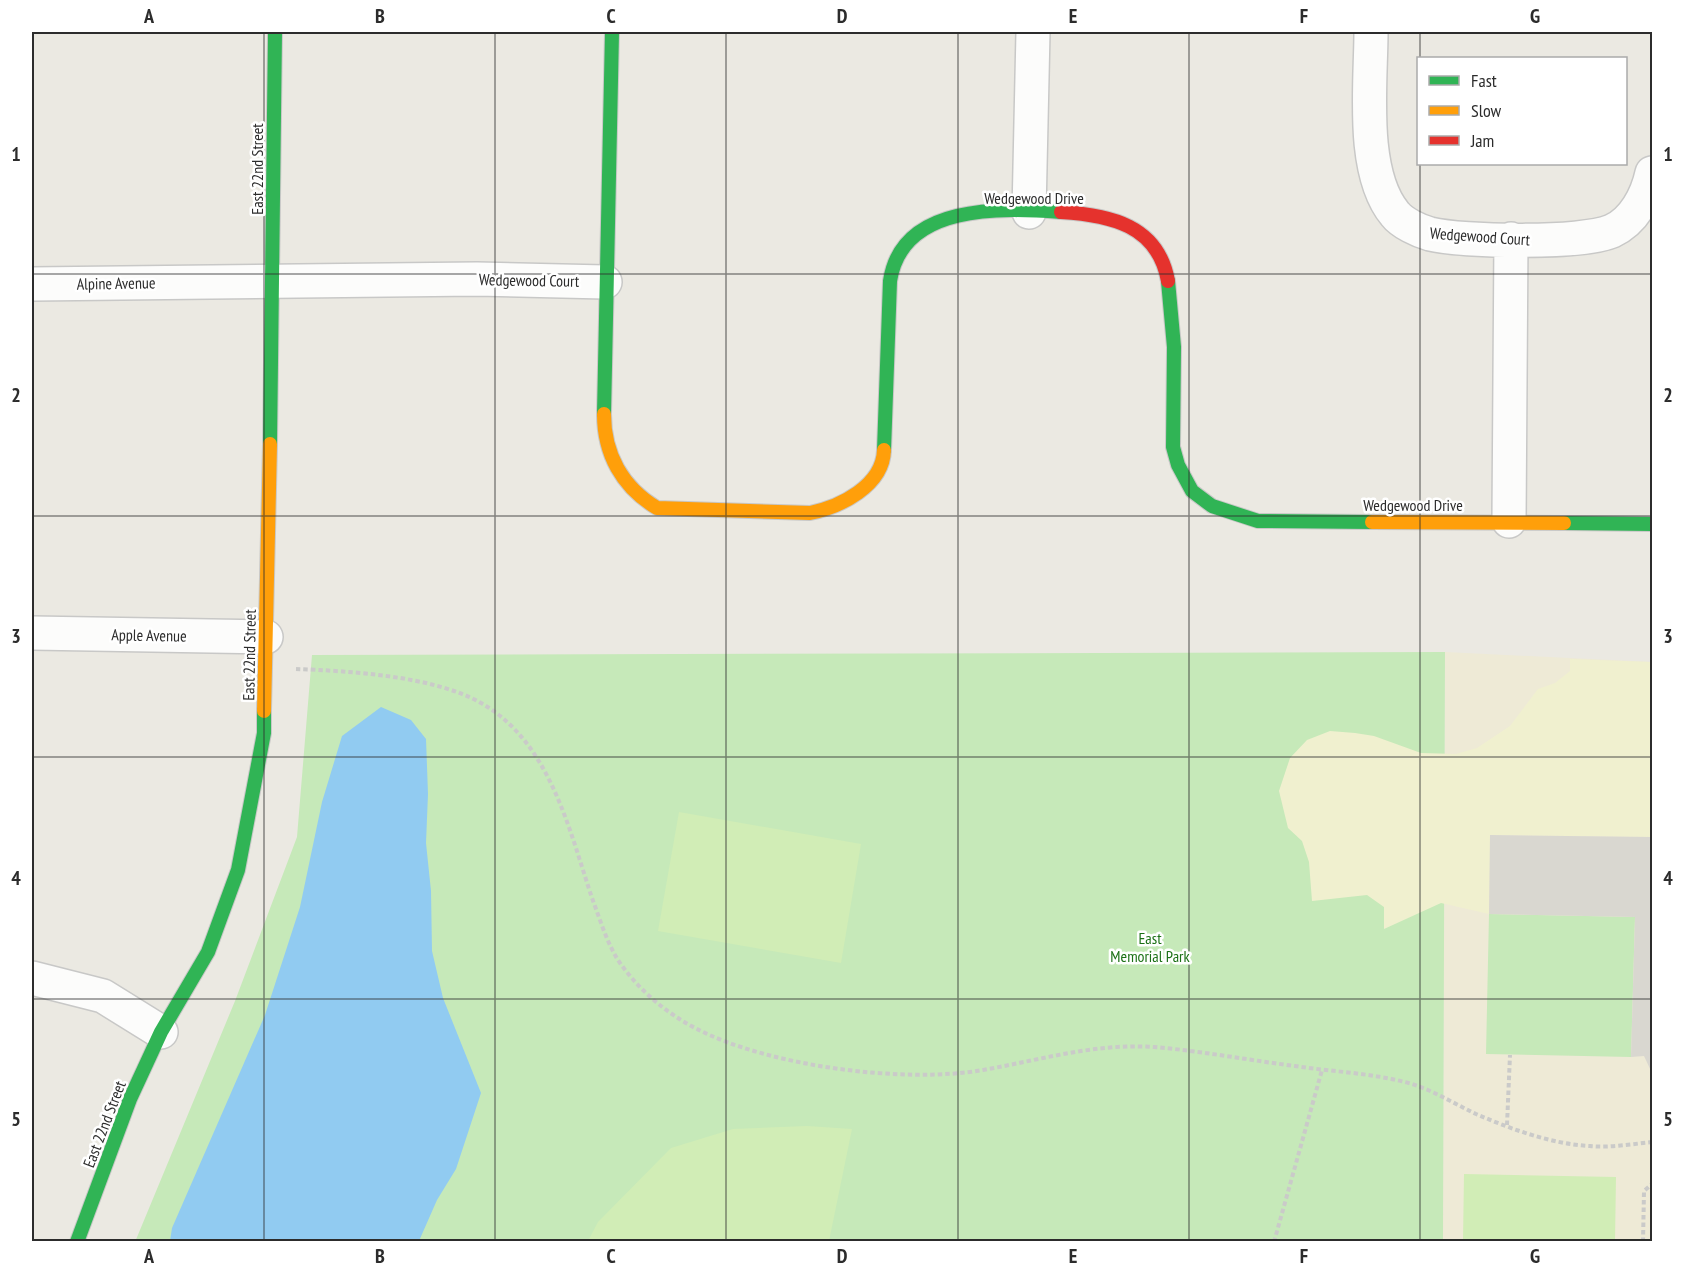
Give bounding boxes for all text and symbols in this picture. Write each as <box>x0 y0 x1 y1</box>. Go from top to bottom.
text: A <box>143 3 155 29</box>
text: B <box>375 3 385 29</box>
text: C <box>606 3 616 29</box>
text: D <box>837 3 848 29</box>
text: E <box>1069 3 1077 29</box>
text: F <box>1300 3 1308 29</box>
text: G <box>1530 3 1540 29</box>
legend <box>1417 57 1627 165</box>
text: Fast <box>1471 69 1497 92</box>
text: Slow <box>1471 99 1502 122</box>
street label: East 22nd Street <box>247 123 267 215</box>
text: Jam <box>1470 129 1494 152</box>
text: 1 <box>11 141 21 167</box>
text: 1 <box>1663 141 1673 167</box>
street label: Wedgewood Drive <box>984 188 1084 208</box>
street label: Wedgewood Court <box>1429 223 1531 250</box>
street label: Wedgewood Court <box>479 269 580 291</box>
street label: Alpine Avenue <box>76 272 156 294</box>
text: 2 <box>11 382 21 408</box>
text: 2 <box>1663 382 1673 408</box>
street label: Wedgewood Drive <box>1363 495 1463 515</box>
street label: East 22nd Street <box>238 609 260 701</box>
text: 3 <box>11 623 21 649</box>
text: 3 <box>1663 623 1673 649</box>
street label: Apple Avenue <box>111 624 187 646</box>
text: 4 <box>11 865 21 891</box>
text: 4 <box>1663 865 1673 891</box>
park label: East Memorial Park <box>1110 928 1190 966</box>
street label: East 22nd Street <box>78 1077 130 1170</box>
text: 5 <box>11 1106 21 1132</box>
text: 5 <box>1663 1106 1673 1132</box>
text: A <box>143 1243 155 1269</box>
text: B <box>375 1243 385 1269</box>
text: C <box>606 1243 616 1269</box>
text: D <box>837 1243 848 1269</box>
text: E <box>1069 1243 1077 1269</box>
text: F <box>1300 1243 1308 1269</box>
text: G <box>1530 1243 1540 1269</box>

